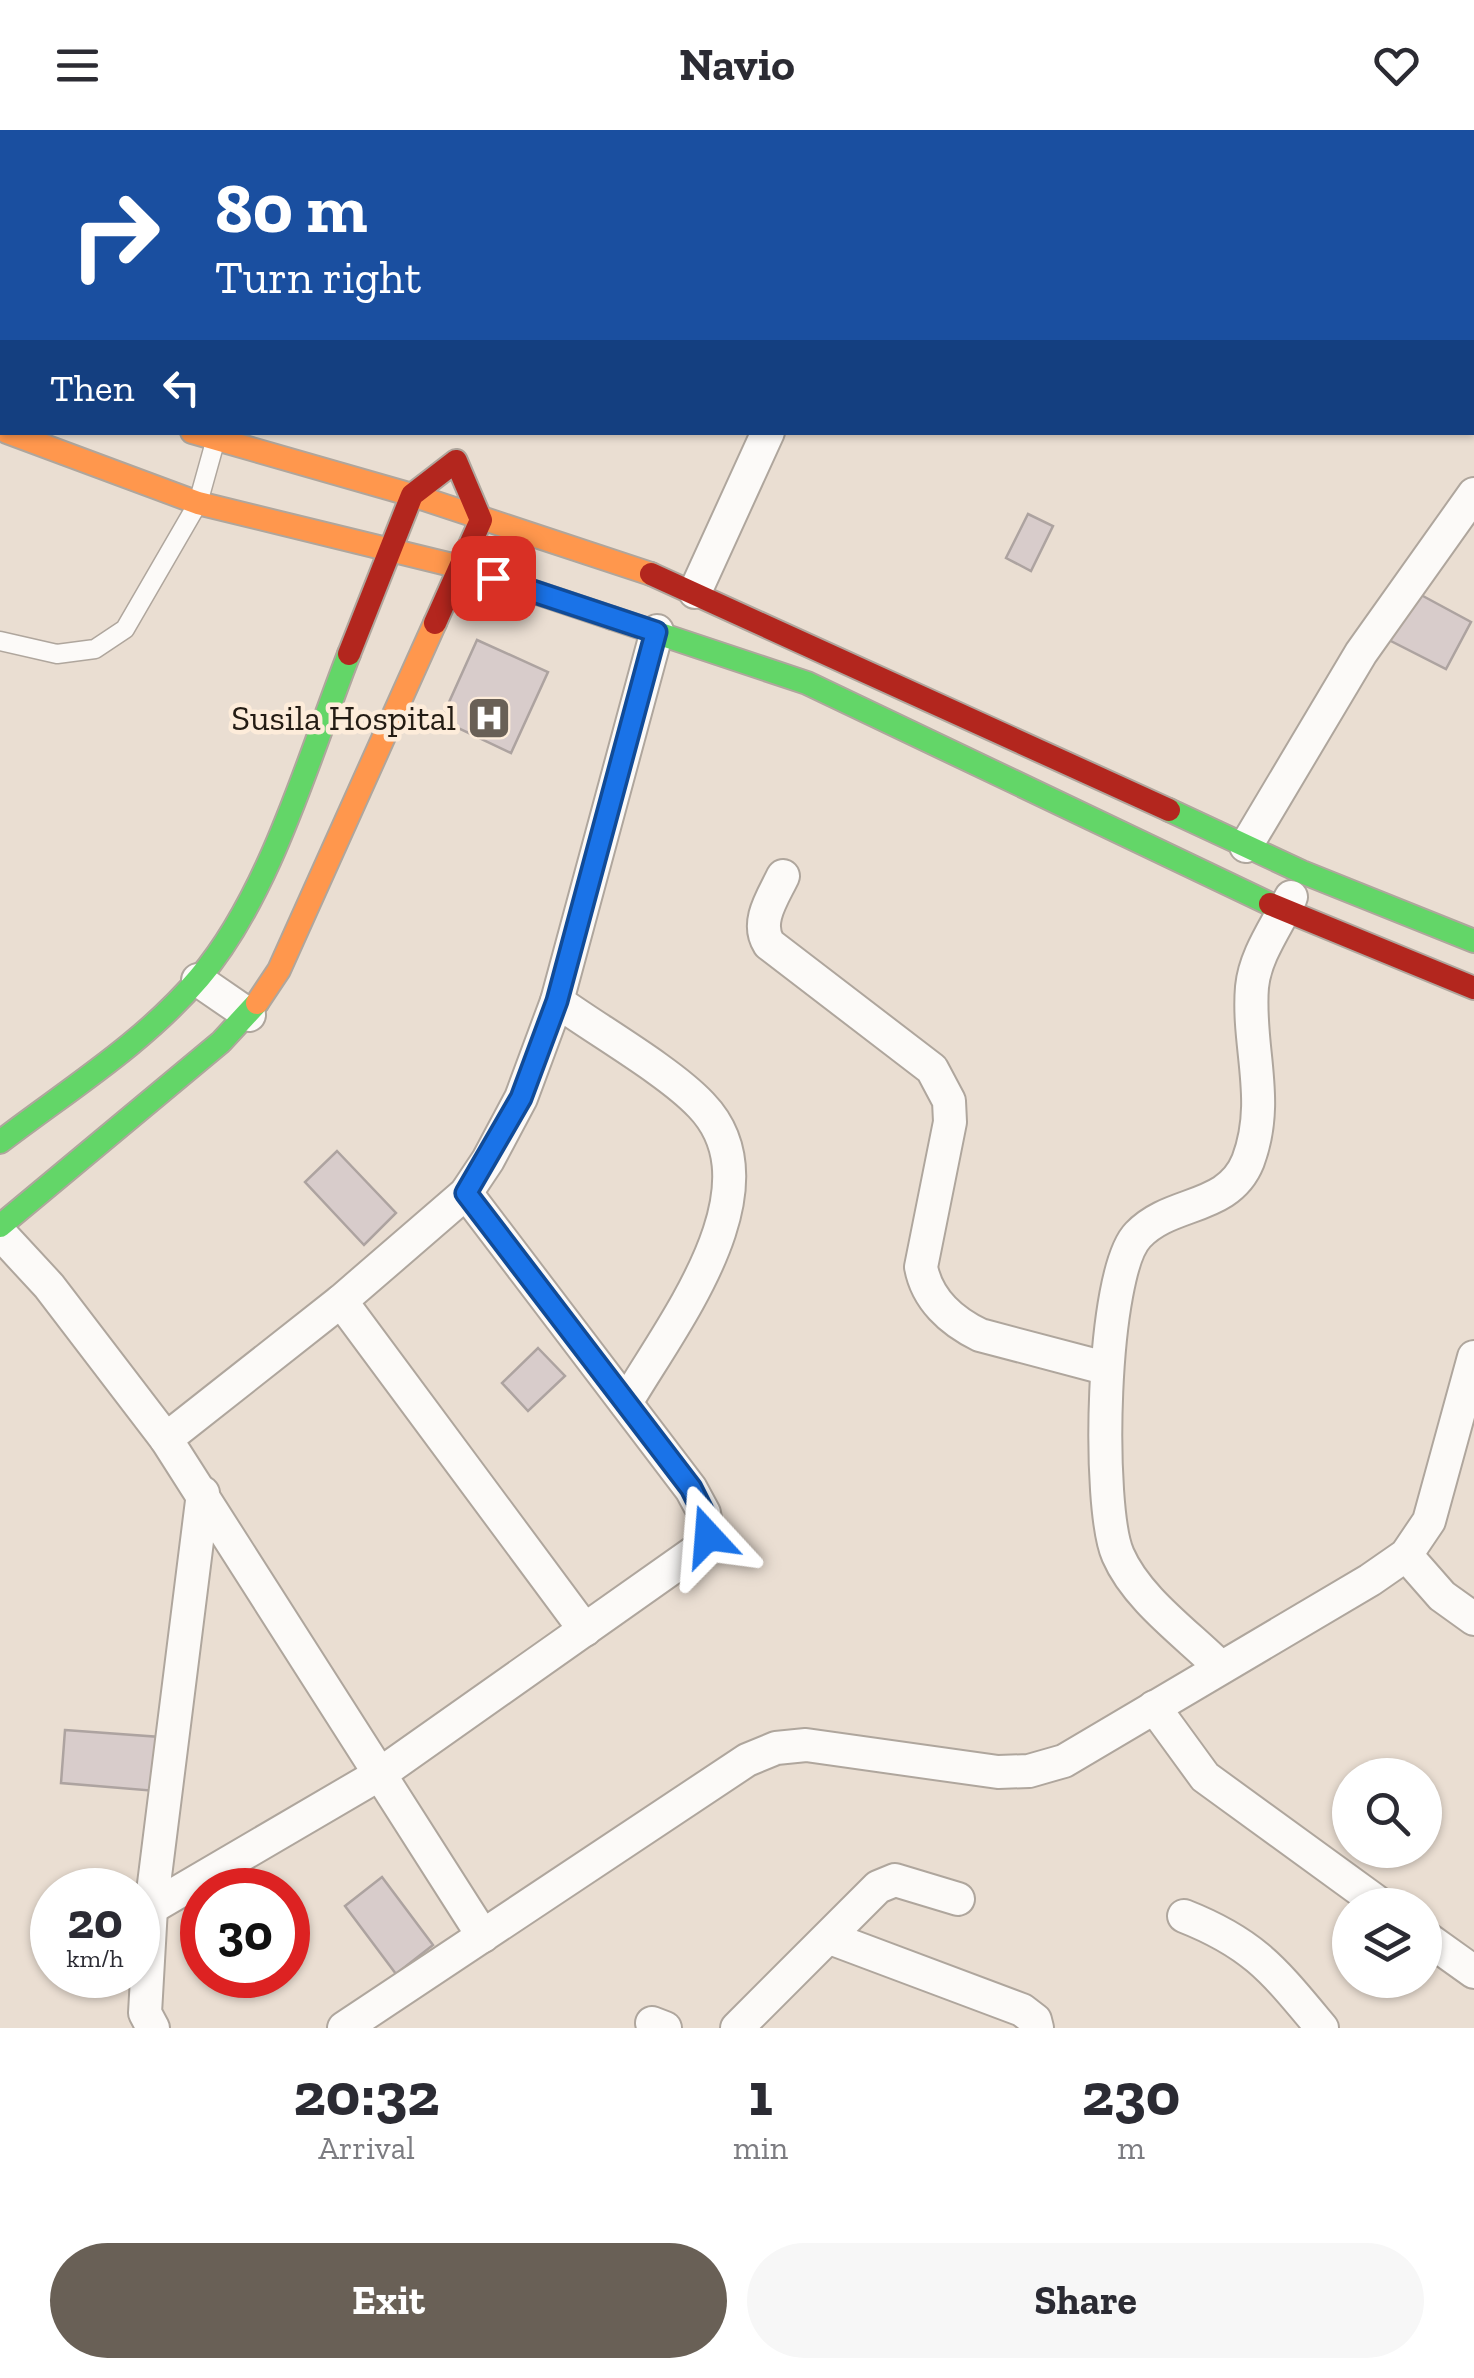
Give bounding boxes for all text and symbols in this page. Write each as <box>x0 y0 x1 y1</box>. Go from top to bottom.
icon: menu <box>50 38 105 93</box>
text: Navio <box>679 38 795 92</box>
icon: heart <box>1369 38 1424 93</box>
text: 80 m <box>215 166 367 250</box>
icon: right <box>50 170 180 300</box>
text: Turn right <box>215 251 421 305</box>
icon: left <box>154 360 209 415</box>
text: Then <box>50 365 134 411</box>
pin <box>451 536 536 621</box>
icon: arrive <box>466 551 521 606</box>
hospital icon: Susila Hospital <box>466 695 512 741</box>
place label: Susila Hospital <box>231 697 456 739</box>
position arrow <box>656 1484 760 1588</box>
map controls <box>1332 1758 1442 1998</box>
button: search <box>1332 1758 1442 1868</box>
speed limit sign: 30 <box>180 1868 310 1998</box>
button: layers <box>1332 1888 1442 1998</box>
text: 20 <box>67 1891 123 1951</box>
text: km/h <box>66 1943 124 1973</box>
text: 20:32 <box>294 2058 439 2130</box>
text: 1 <box>748 2058 773 2130</box>
text: 230 <box>1082 2058 1180 2130</box>
text: Arrival <box>318 2129 415 2167</box>
text: min <box>733 2129 788 2167</box>
text: m <box>1117 2129 1145 2167</box>
button: Exit <box>50 2243 727 2358</box>
button: Share <box>747 2243 1424 2358</box>

